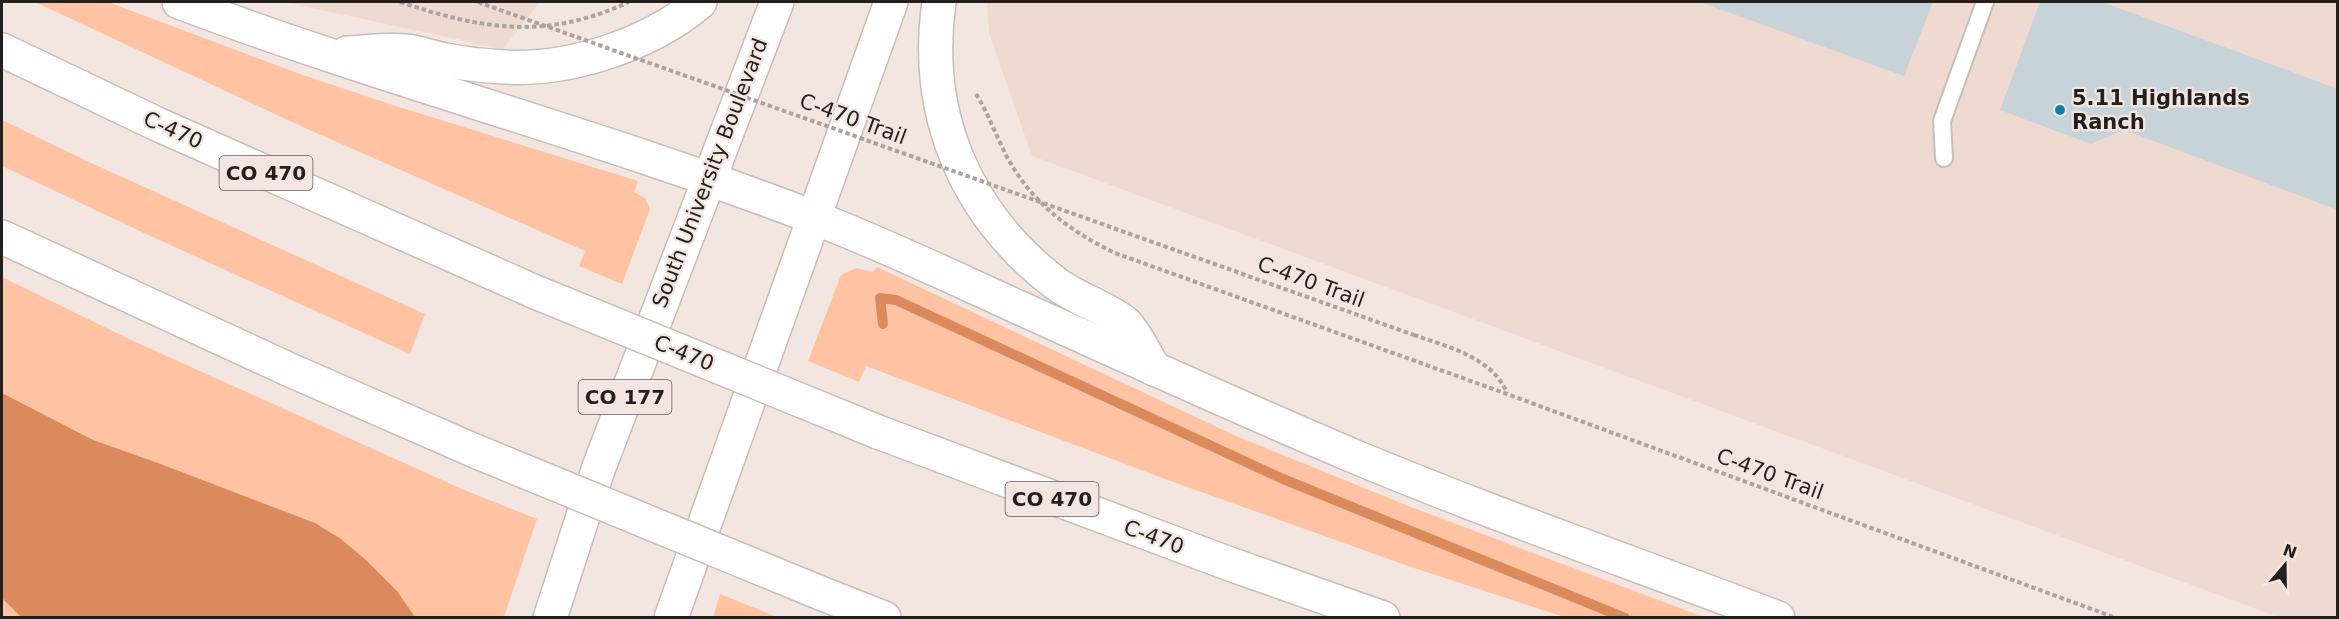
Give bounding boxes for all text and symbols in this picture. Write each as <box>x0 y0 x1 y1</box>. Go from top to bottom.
street label: South University Boulevard <box>647 35 773 311</box>
place label: 5.11 Highlands Ranch <box>2072 86 2250 134</box>
street label: C-470 Trail <box>796 89 910 149</box>
marker: 5.11 Highlands Ranch <box>2053 103 2067 117</box>
street label: C-470 <box>140 106 206 154</box>
road number: CO 470 <box>220 156 312 190</box>
street label: C-470 Trail <box>1254 252 1368 312</box>
street label: C-470 <box>651 330 717 376</box>
road number: CO 177 <box>578 380 672 414</box>
street label: C-470 Trail <box>1713 444 1827 504</box>
road number: CO 470 <box>1006 482 1098 516</box>
street label: C-470 <box>1121 515 1187 559</box>
north arrow <box>2255 535 2315 595</box>
text: N <box>2280 540 2300 563</box>

